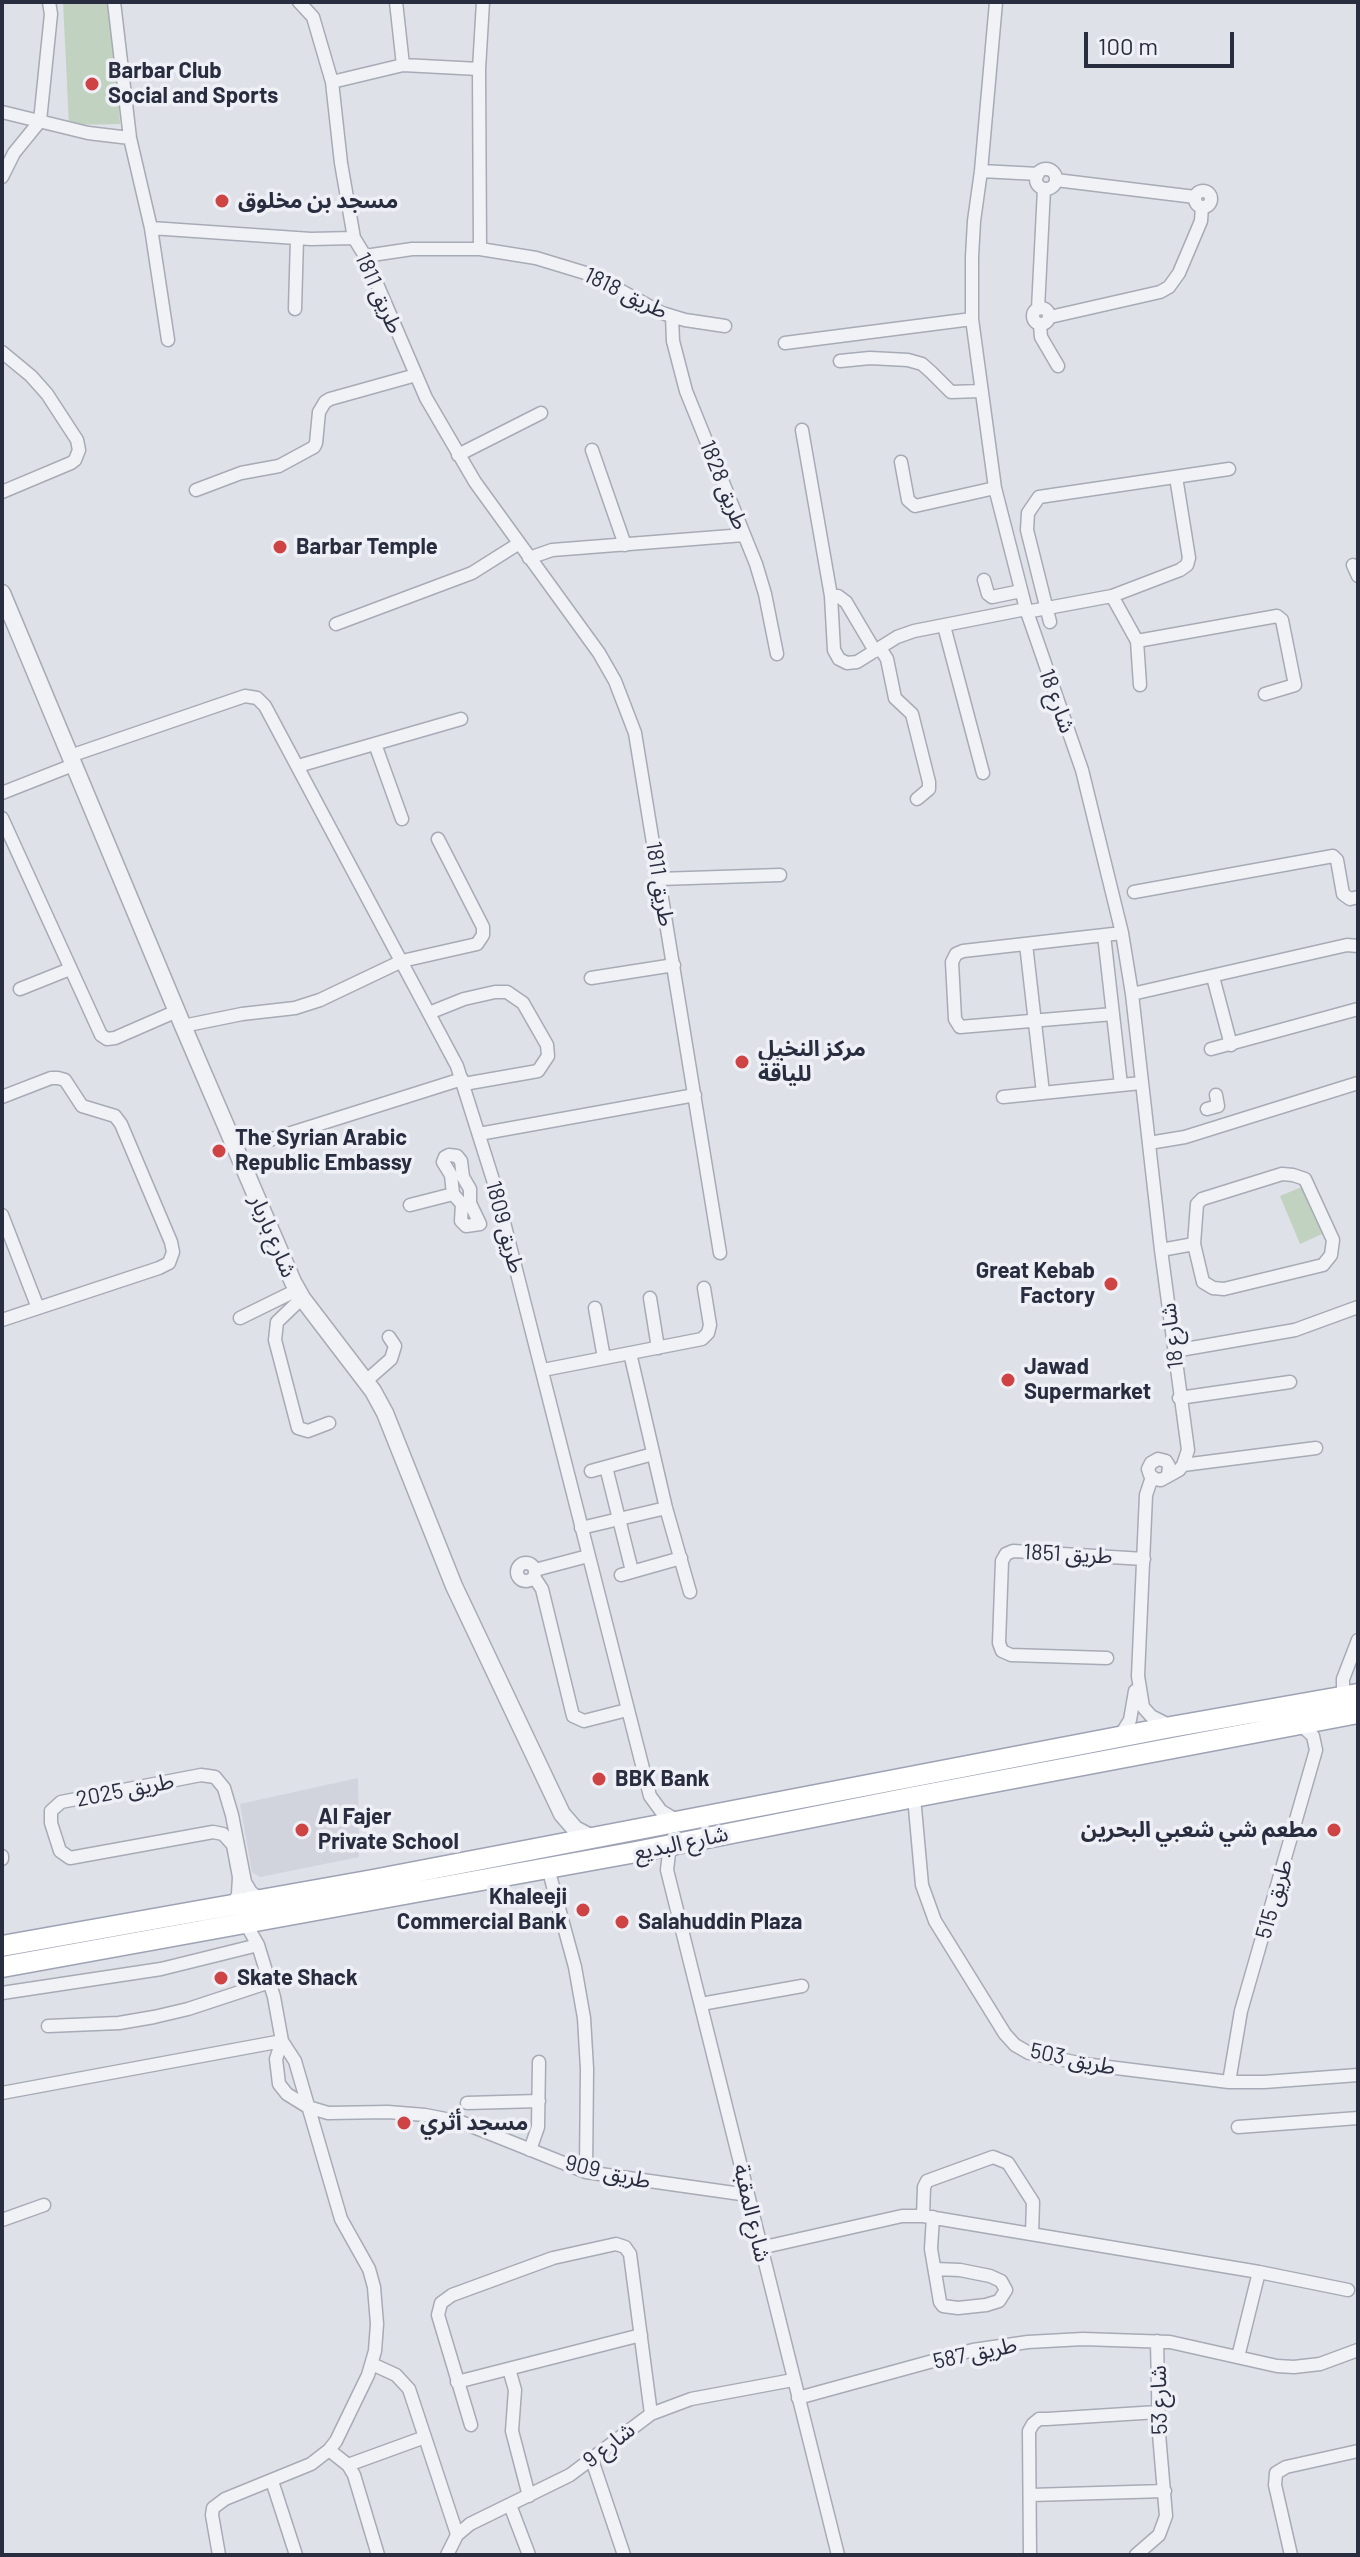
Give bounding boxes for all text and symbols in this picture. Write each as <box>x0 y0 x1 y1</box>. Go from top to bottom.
scale bar <box>1088 16 1238 66</box>
text: 100 m <box>1098 31 1158 60</box>
place label: Barbar Club Social and Sports <box>108 58 278 110</box>
marker: Barbar Club Social and Sports <box>83 75 101 93</box>
place label: مسجد بن مخلوق <box>238 188 398 214</box>
marker: مسجد بن مخلوق <box>213 192 231 210</box>
street label: طريق 1811 <box>350 248 408 338</box>
street label: طريق 1818 <box>580 262 672 324</box>
street label: طريق 1828 <box>694 436 754 534</box>
place label: Barbar Temple <box>296 534 438 560</box>
marker: Barbar Temple <box>271 538 289 556</box>
street label: شارع 18 <box>1033 665 1081 737</box>
street label: طريق 1811 <box>640 840 680 928</box>
place label: مركز النخيل للياقة <box>758 1036 866 1088</box>
marker: مركز النخيل للياقة <box>733 1053 751 1071</box>
place label: The Syrian Arabic Republic Embassy <box>235 1125 412 1176</box>
marker: The Syrian Arabic Republic Embassy <box>210 1142 228 1160</box>
street label: طريق 1809 <box>480 1178 530 1276</box>
street label: شارع باربار <box>244 1191 302 1281</box>
place label: Great Kebab Factory <box>976 1258 1095 1310</box>
marker: Great Kebab Factory <box>1102 1275 1120 1293</box>
street label: شارع 18 <box>1155 1301 1189 1371</box>
place label: Jawad Supermarket <box>1024 1354 1151 1406</box>
marker: Jawad Supermarket <box>999 1371 1017 1389</box>
street label: طريق 1851 <box>1023 1538 1113 1570</box>
place label: BBK Bank <box>615 1766 709 1792</box>
street label: طريق 2025 <box>74 1768 176 1812</box>
marker: BBK Bank <box>590 1770 608 1788</box>
place label: Al Fajer Private School <box>318 1804 459 1856</box>
place label: مطعم شي شعبي البحرين <box>1081 1817 1318 1843</box>
street label: شارع البديع <box>631 1820 731 1866</box>
marker: Al Fajer Private School <box>293 1821 311 1839</box>
marker: مطعم شي شعبي البحرين <box>1325 1821 1343 1839</box>
street label: طريق 515 <box>1250 1856 1298 1942</box>
place label: Khaleeji Commercial Bank <box>397 1884 567 1936</box>
marker: Khaleeji Commercial Bank <box>574 1901 592 1919</box>
place label: Salahuddin Plaza <box>638 1909 802 1935</box>
marker: Salahuddin Plaza <box>613 1913 631 1931</box>
place label: Skate Shack <box>237 1965 358 1991</box>
marker: Skate Shack <box>212 1969 230 1987</box>
street label: طريق 503 <box>1028 2037 1118 2081</box>
place label: مسجد أثري <box>420 2110 528 2136</box>
marker: مسجد أثري <box>395 2114 413 2132</box>
street label: طريق 909 <box>563 2149 653 2195</box>
street label: شارع المقبة <box>728 2161 776 2265</box>
street label: طريق 587 <box>931 2331 1019 2375</box>
street label: شارع 53 <box>1145 2365 1173 2435</box>
street label: شارع 9 <box>578 2417 640 2473</box>

